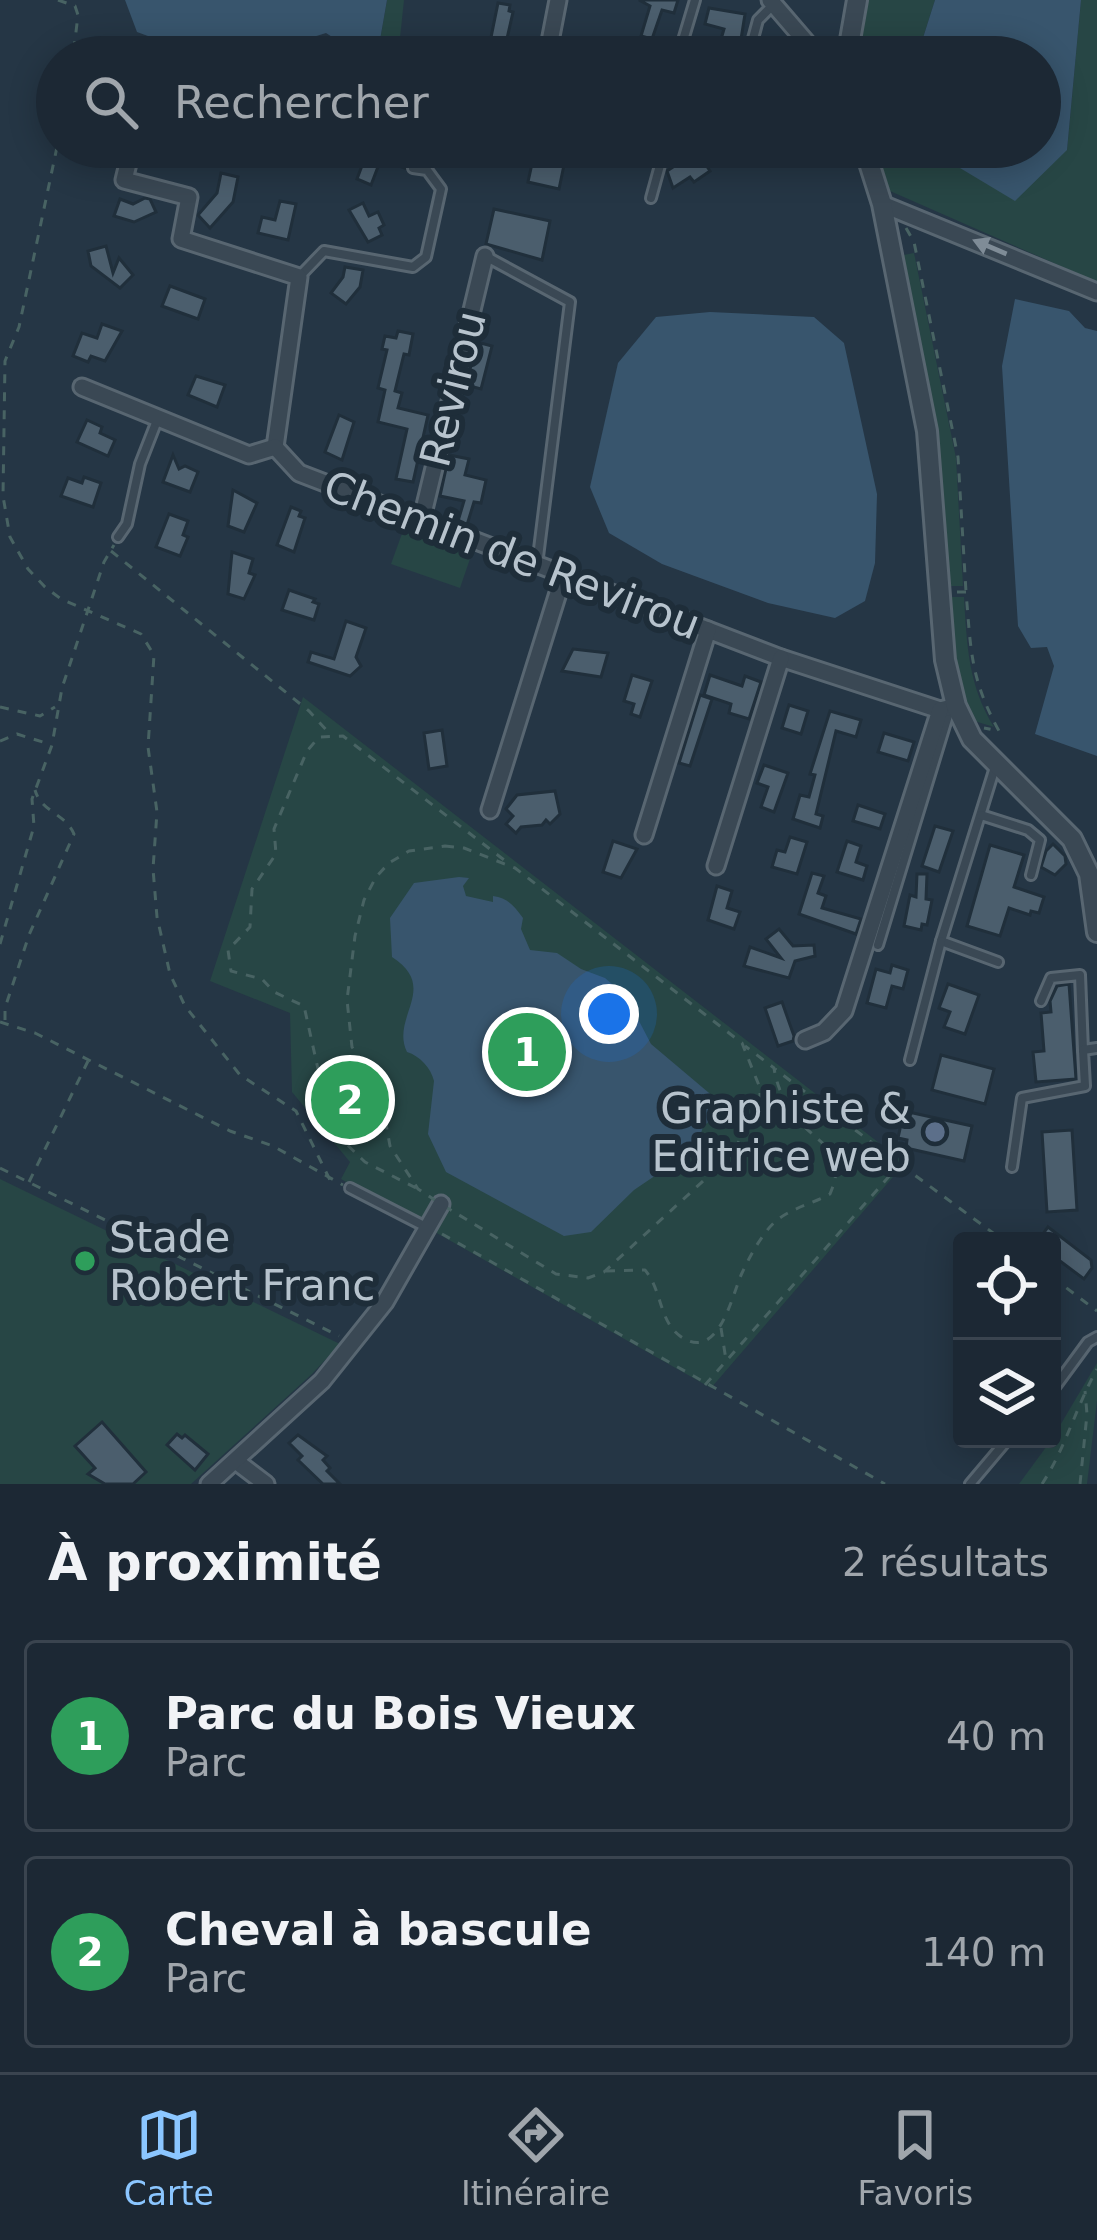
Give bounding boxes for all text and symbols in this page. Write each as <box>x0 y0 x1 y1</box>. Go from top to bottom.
search box <box>36 36 1061 168</box>
icon: search <box>78 69 144 135</box>
text: Rechercher <box>174 76 429 129</box>
one-way arrow <box>971 237 1007 256</box>
street label: Revirou <box>410 306 496 472</box>
street label: Chemin de Revirou <box>317 461 707 649</box>
your location <box>579 984 639 1044</box>
pin: 1 <box>488 1007 566 1097</box>
pin: 2 <box>311 1055 389 1145</box>
place label: Graphiste & Editrice web <box>652 1084 911 1181</box>
marker: Graphiste & Editrice web <box>922 1119 948 1145</box>
place label: Stade Robert Franc <box>109 1213 375 1310</box>
map controls <box>953 1232 1061 1448</box>
button: locate <box>953 1232 1061 1340</box>
marker: Stade Robert Franc <box>72 1248 98 1274</box>
button: layers <box>953 1340 1061 1448</box>
text: À proximité <box>48 1533 382 1592</box>
text: 2 résultats <box>842 1540 1049 1585</box>
text: Parc du Bois Vieux <box>165 1687 636 1740</box>
text: 1 <box>76 1714 104 1759</box>
text: 40 m <box>946 1714 1046 1759</box>
text: Parc <box>165 1740 247 1785</box>
text: Cheval à bascule <box>165 1903 591 1956</box>
text: 2 <box>76 1930 104 1975</box>
text: 140 m <box>921 1930 1046 1975</box>
text: Parc <box>165 1956 247 2001</box>
tab: Carte <box>124 2102 214 2213</box>
tab: Itinéraire <box>461 2102 610 2213</box>
tab: Favoris <box>857 2102 973 2213</box>

